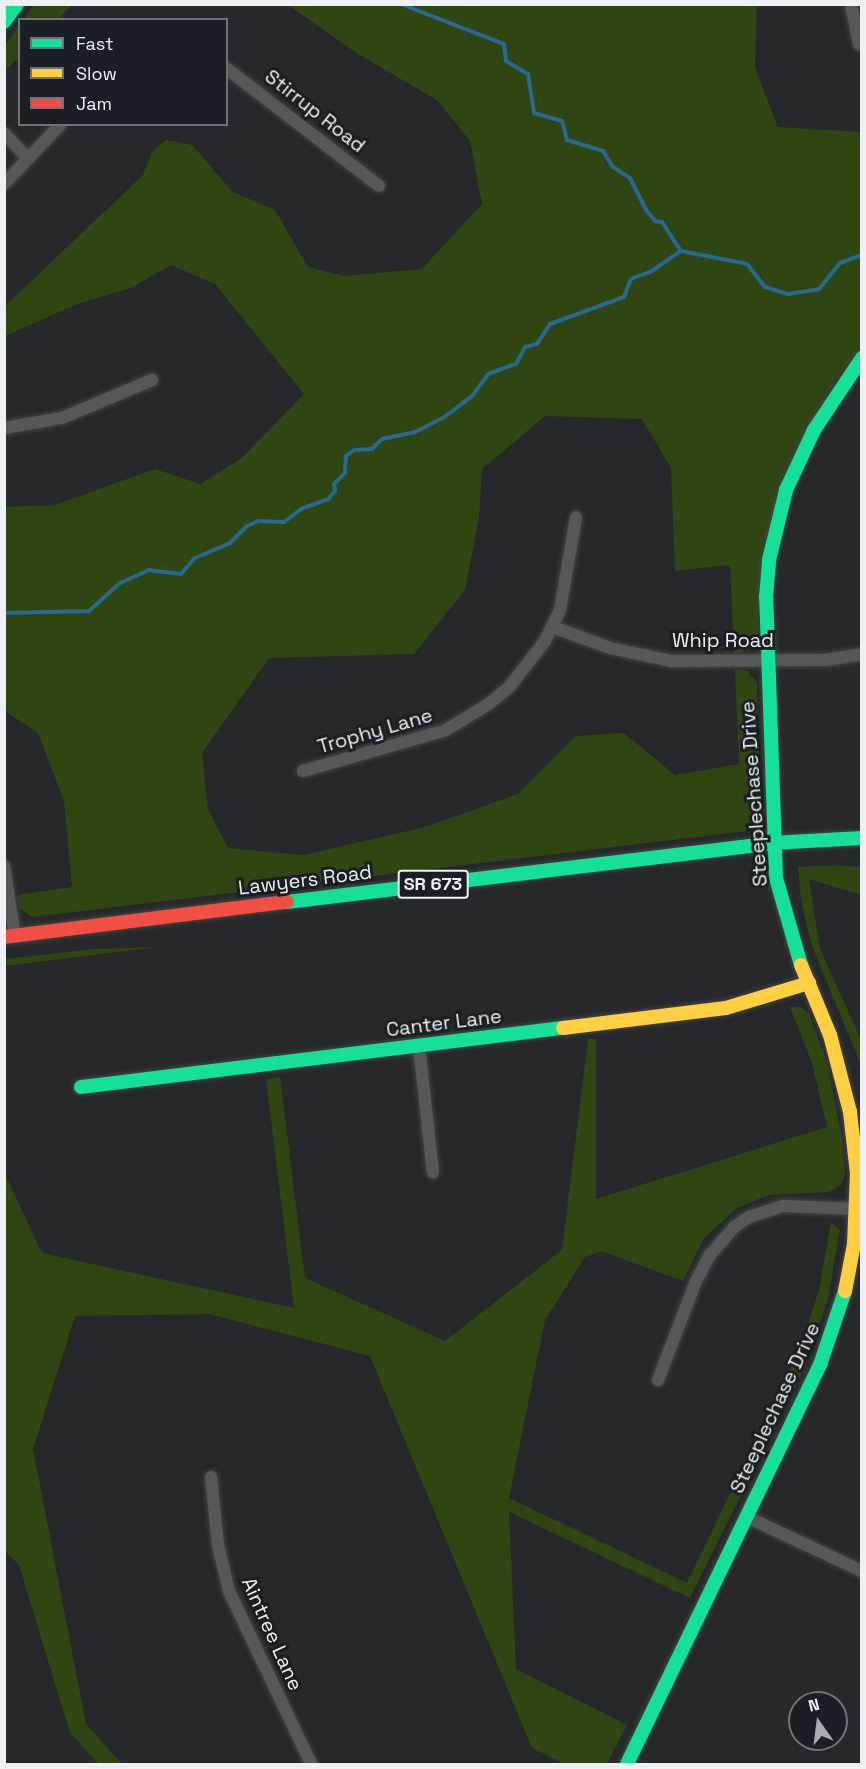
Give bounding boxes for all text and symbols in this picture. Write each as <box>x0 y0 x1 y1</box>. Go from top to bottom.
legend <box>18 18 228 126</box>
text: Fast <box>76 32 113 55</box>
text: Slow <box>76 62 117 85</box>
street label: Stirrup Road <box>260 64 370 158</box>
text: Jam <box>76 92 112 115</box>
street label: Whip Road <box>672 628 774 652</box>
street label: Steeplechase Drive <box>736 701 772 887</box>
street label: Trophy Lane <box>315 703 435 759</box>
street label: Lawyers Road <box>237 860 373 900</box>
road number: SR 673 <box>397 869 469 899</box>
street label: Canter Lane <box>385 1004 503 1042</box>
street label: Steeplechase Drive <box>725 1319 825 1497</box>
street label: Aintree Lane <box>236 1574 308 1694</box>
north arrow <box>788 1691 848 1751</box>
text: N <box>806 1694 822 1716</box>

